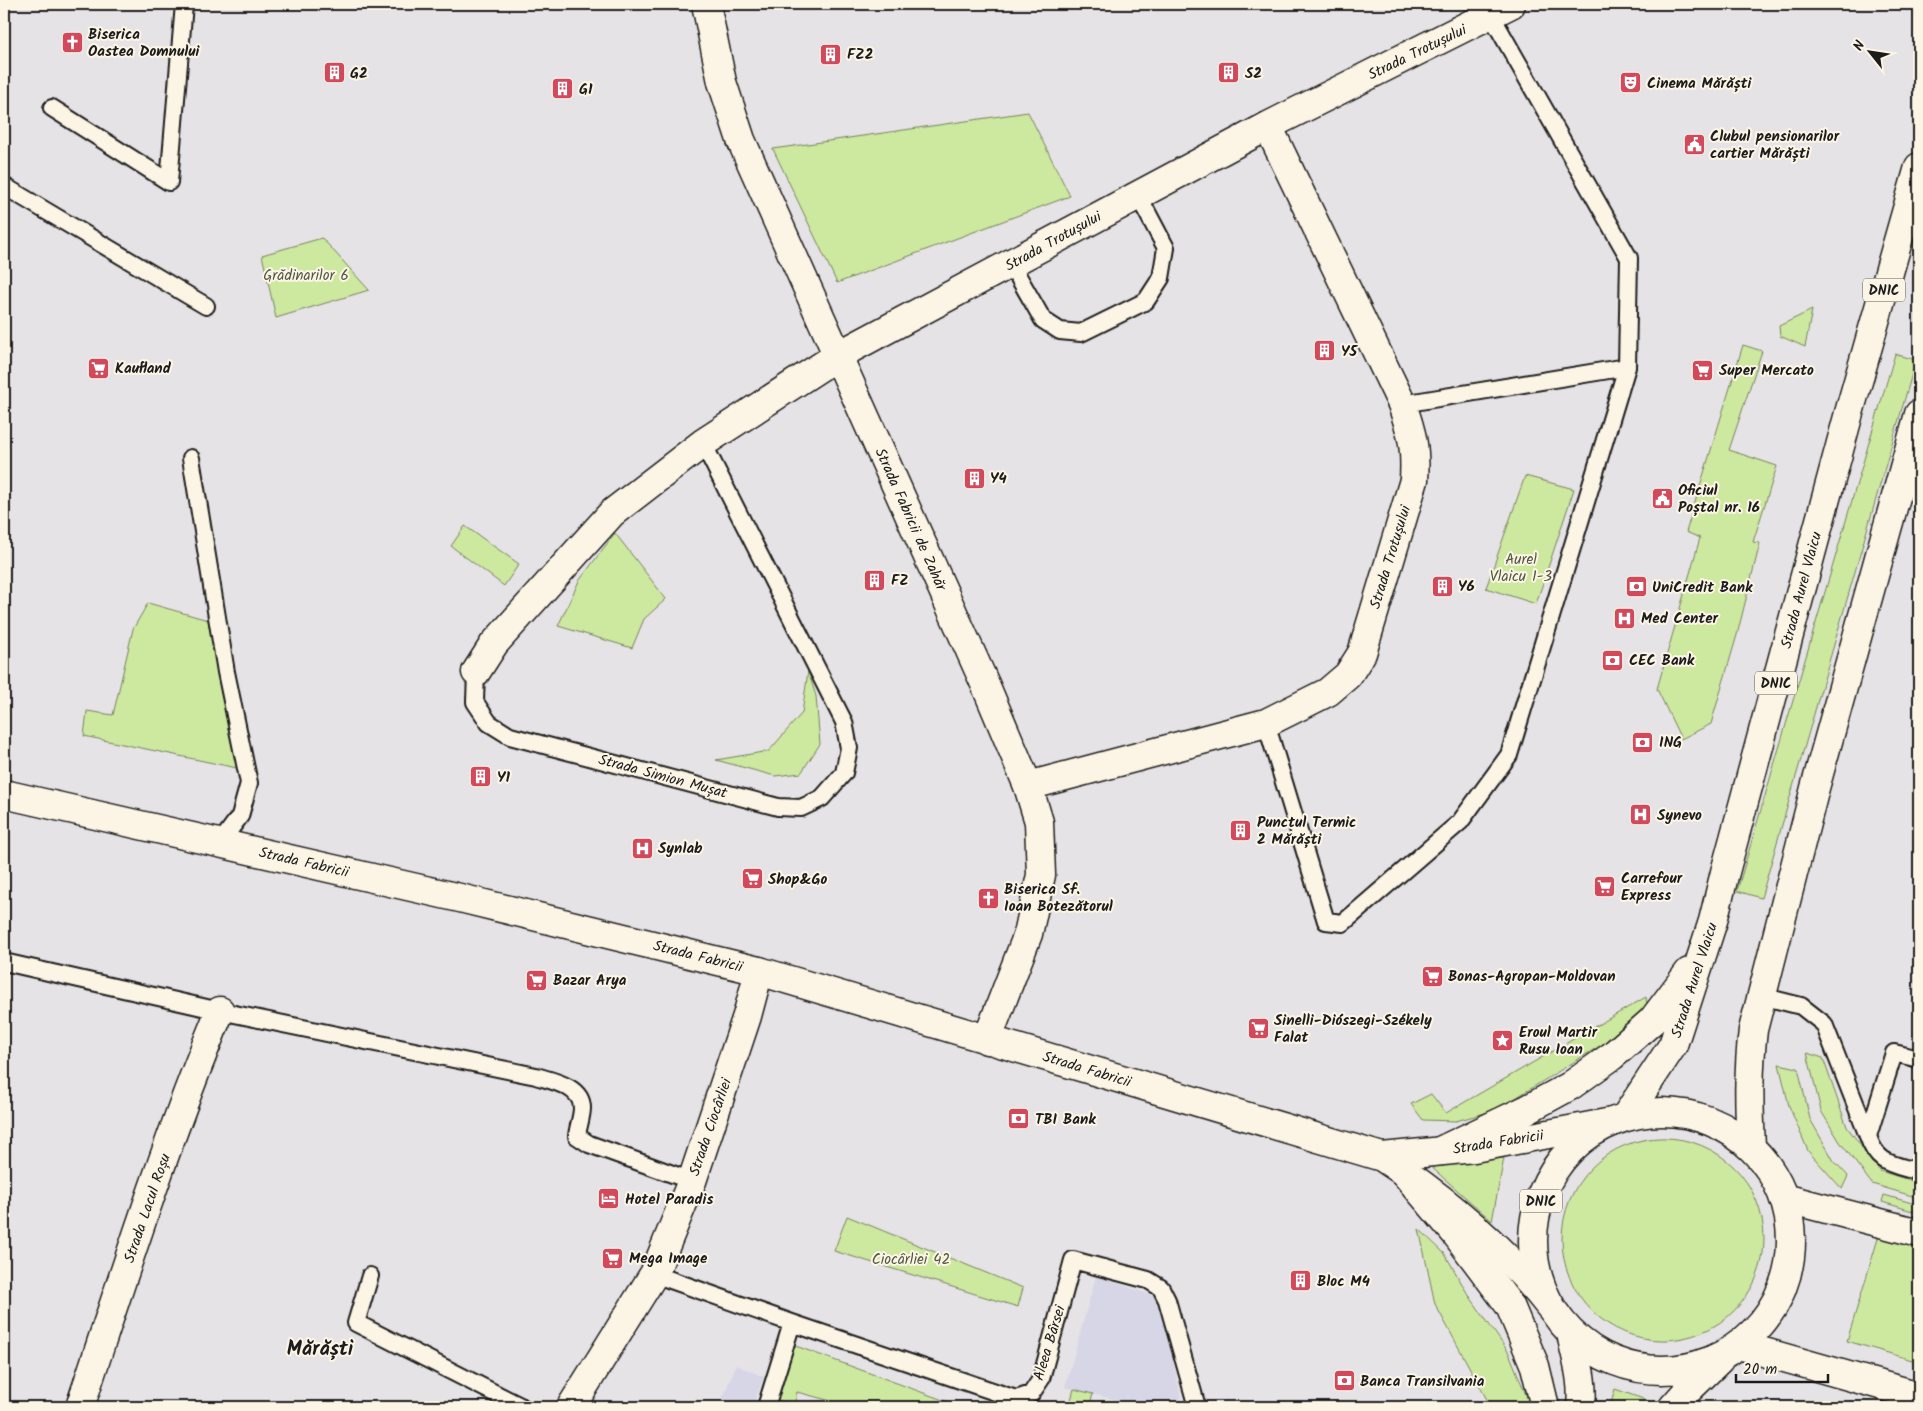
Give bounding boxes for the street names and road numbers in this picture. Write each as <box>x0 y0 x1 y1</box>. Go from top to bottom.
street label: Strada Trotușului <box>1364 18 1472 87</box>
street label: Strada Trotușului <box>1001 205 1107 278</box>
road number: DN1C <box>1863 278 1905 302</box>
street label: Strada Fabricii de Zahăr <box>868 444 953 596</box>
street label: Strada Trotușului <box>1364 501 1419 612</box>
street label: Strada Aurel Vlaicu <box>1775 529 1829 651</box>
road number: DN1C <box>1755 671 1797 694</box>
street label: Strada Simion Mușat <box>596 748 730 806</box>
street label: Strada Fabricii <box>257 841 352 885</box>
street label: Strada Aurel Vlaicu <box>1665 919 1725 1041</box>
street label: Strada Fabricii <box>651 934 746 980</box>
street label: Strada Fabricii <box>1039 1045 1135 1095</box>
street label: Strada Ciocârliei <box>683 1074 739 1179</box>
street label: Strada Fabricii <box>1451 1124 1547 1162</box>
street label: Strada Lacul Roșu <box>118 1150 178 1266</box>
road number: DN1C <box>1520 1190 1562 1212</box>
street label: Aleea Bârsei <box>1027 1301 1073 1384</box>

